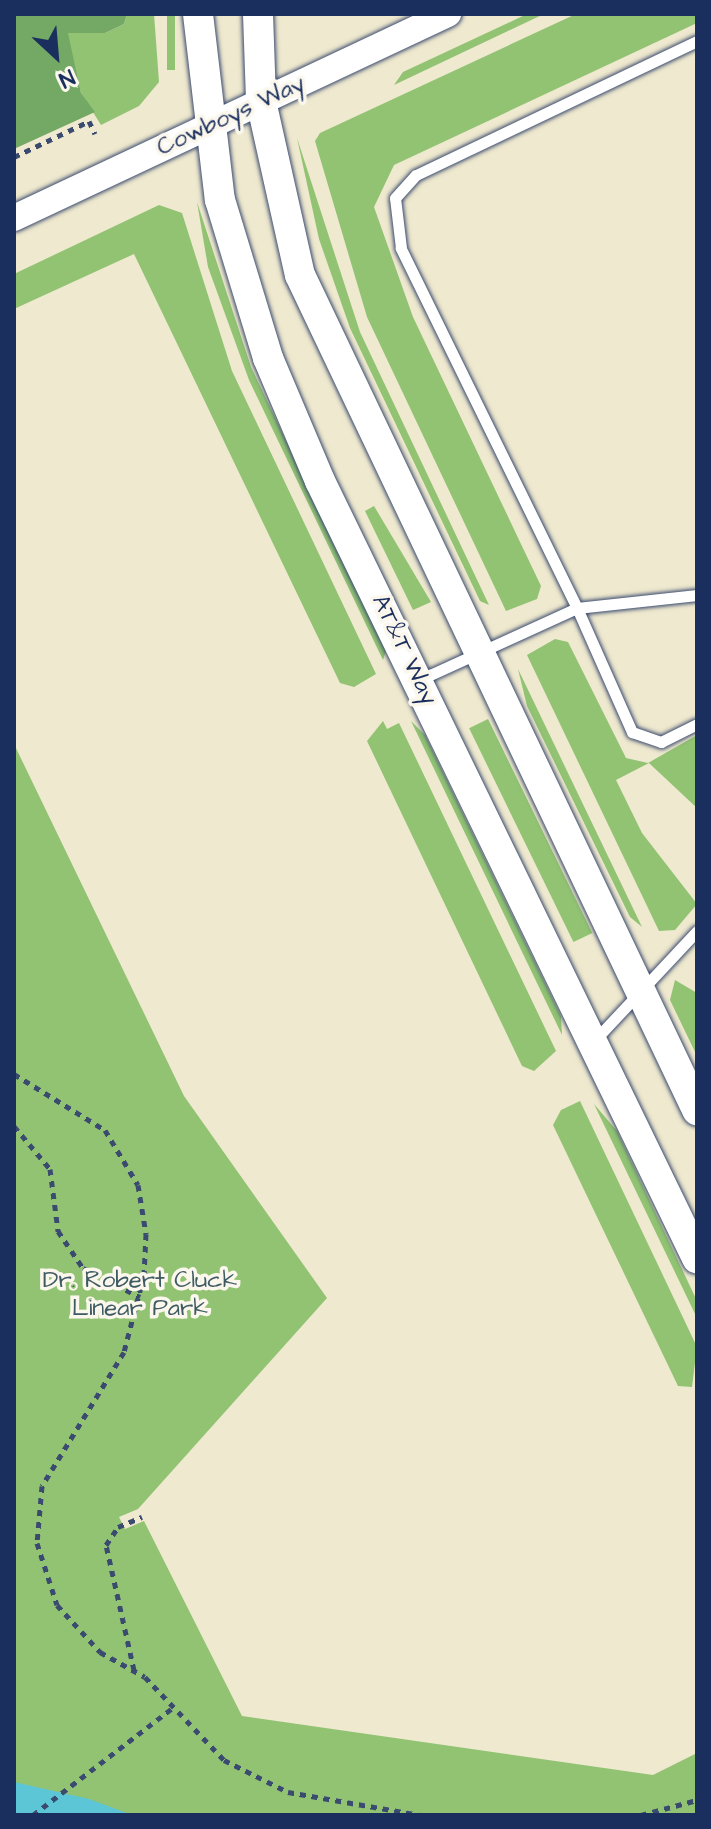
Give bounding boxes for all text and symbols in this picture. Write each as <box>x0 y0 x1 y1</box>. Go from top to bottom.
north arrow <box>16 16 96 96</box>
text: N <box>54 61 80 95</box>
street label: Cowboys Way <box>153 69 309 163</box>
street label: AT&T Way <box>365 590 443 710</box>
park label: Dr. Robert Cluck Linear Park <box>43 1267 237 1323</box>

